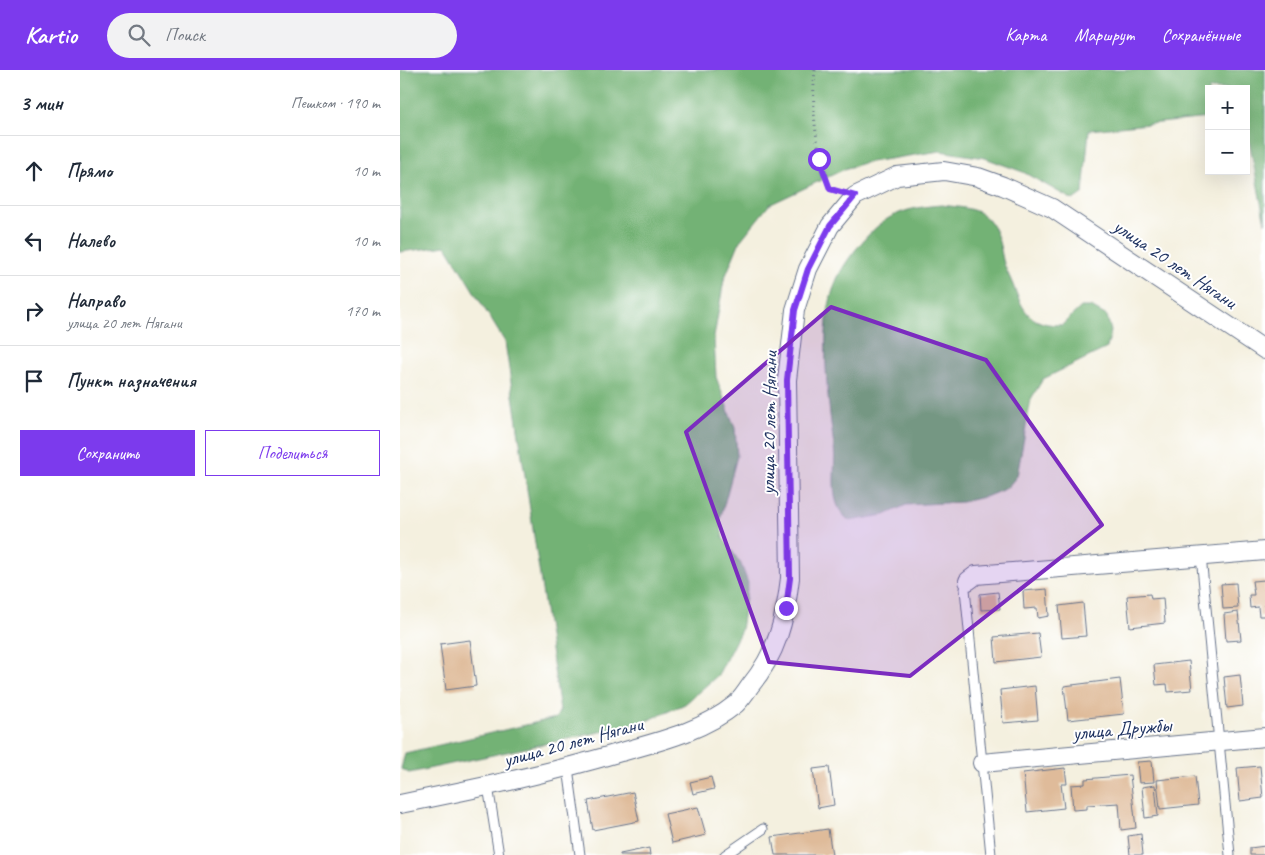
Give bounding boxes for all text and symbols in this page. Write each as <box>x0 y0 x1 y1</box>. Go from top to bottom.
search box <box>107 13 457 58</box>
text: Kartio <box>25 20 77 50</box>
icon: search <box>125 21 153 49</box>
text: Поиск <box>165 23 205 47</box>
text: Карта <box>1005 24 1046 46</box>
text: Маршрут <box>1074 24 1134 46</box>
text: Сохранённые <box>1162 24 1240 46</box>
map controls <box>1205 85 1250 175</box>
button: + <box>1205 85 1250 130</box>
text: 3 мин <box>20 90 63 116</box>
text: Пешком · 190 m <box>291 93 380 113</box>
button: − <box>1205 130 1250 175</box>
route start <box>808 148 831 171</box>
icon: ahead <box>20 157 48 185</box>
text: Прямо <box>67 159 112 183</box>
text: 10 m <box>353 161 380 181</box>
street label: улица 20 лет Нягани <box>1108 213 1243 315</box>
icon: left <box>20 227 48 255</box>
text: Налево <box>67 229 115 253</box>
text: 10 m <box>353 231 380 251</box>
text: Направо <box>67 289 125 313</box>
icon: right <box>20 297 48 325</box>
text: 170 m <box>346 301 380 321</box>
text: улица 20 лет Нягани <box>67 313 182 333</box>
street label: улица 20 лет Нягани <box>755 350 783 496</box>
icon: arrive <box>20 367 48 395</box>
text: Пункт назначения <box>67 369 196 393</box>
button: Сохранить <box>20 430 195 476</box>
button: Поделиться <box>205 430 380 476</box>
route end <box>775 597 798 620</box>
street label: улица 20 лет Нягани <box>500 711 647 773</box>
street label: улица Дружбы <box>1071 712 1174 746</box>

